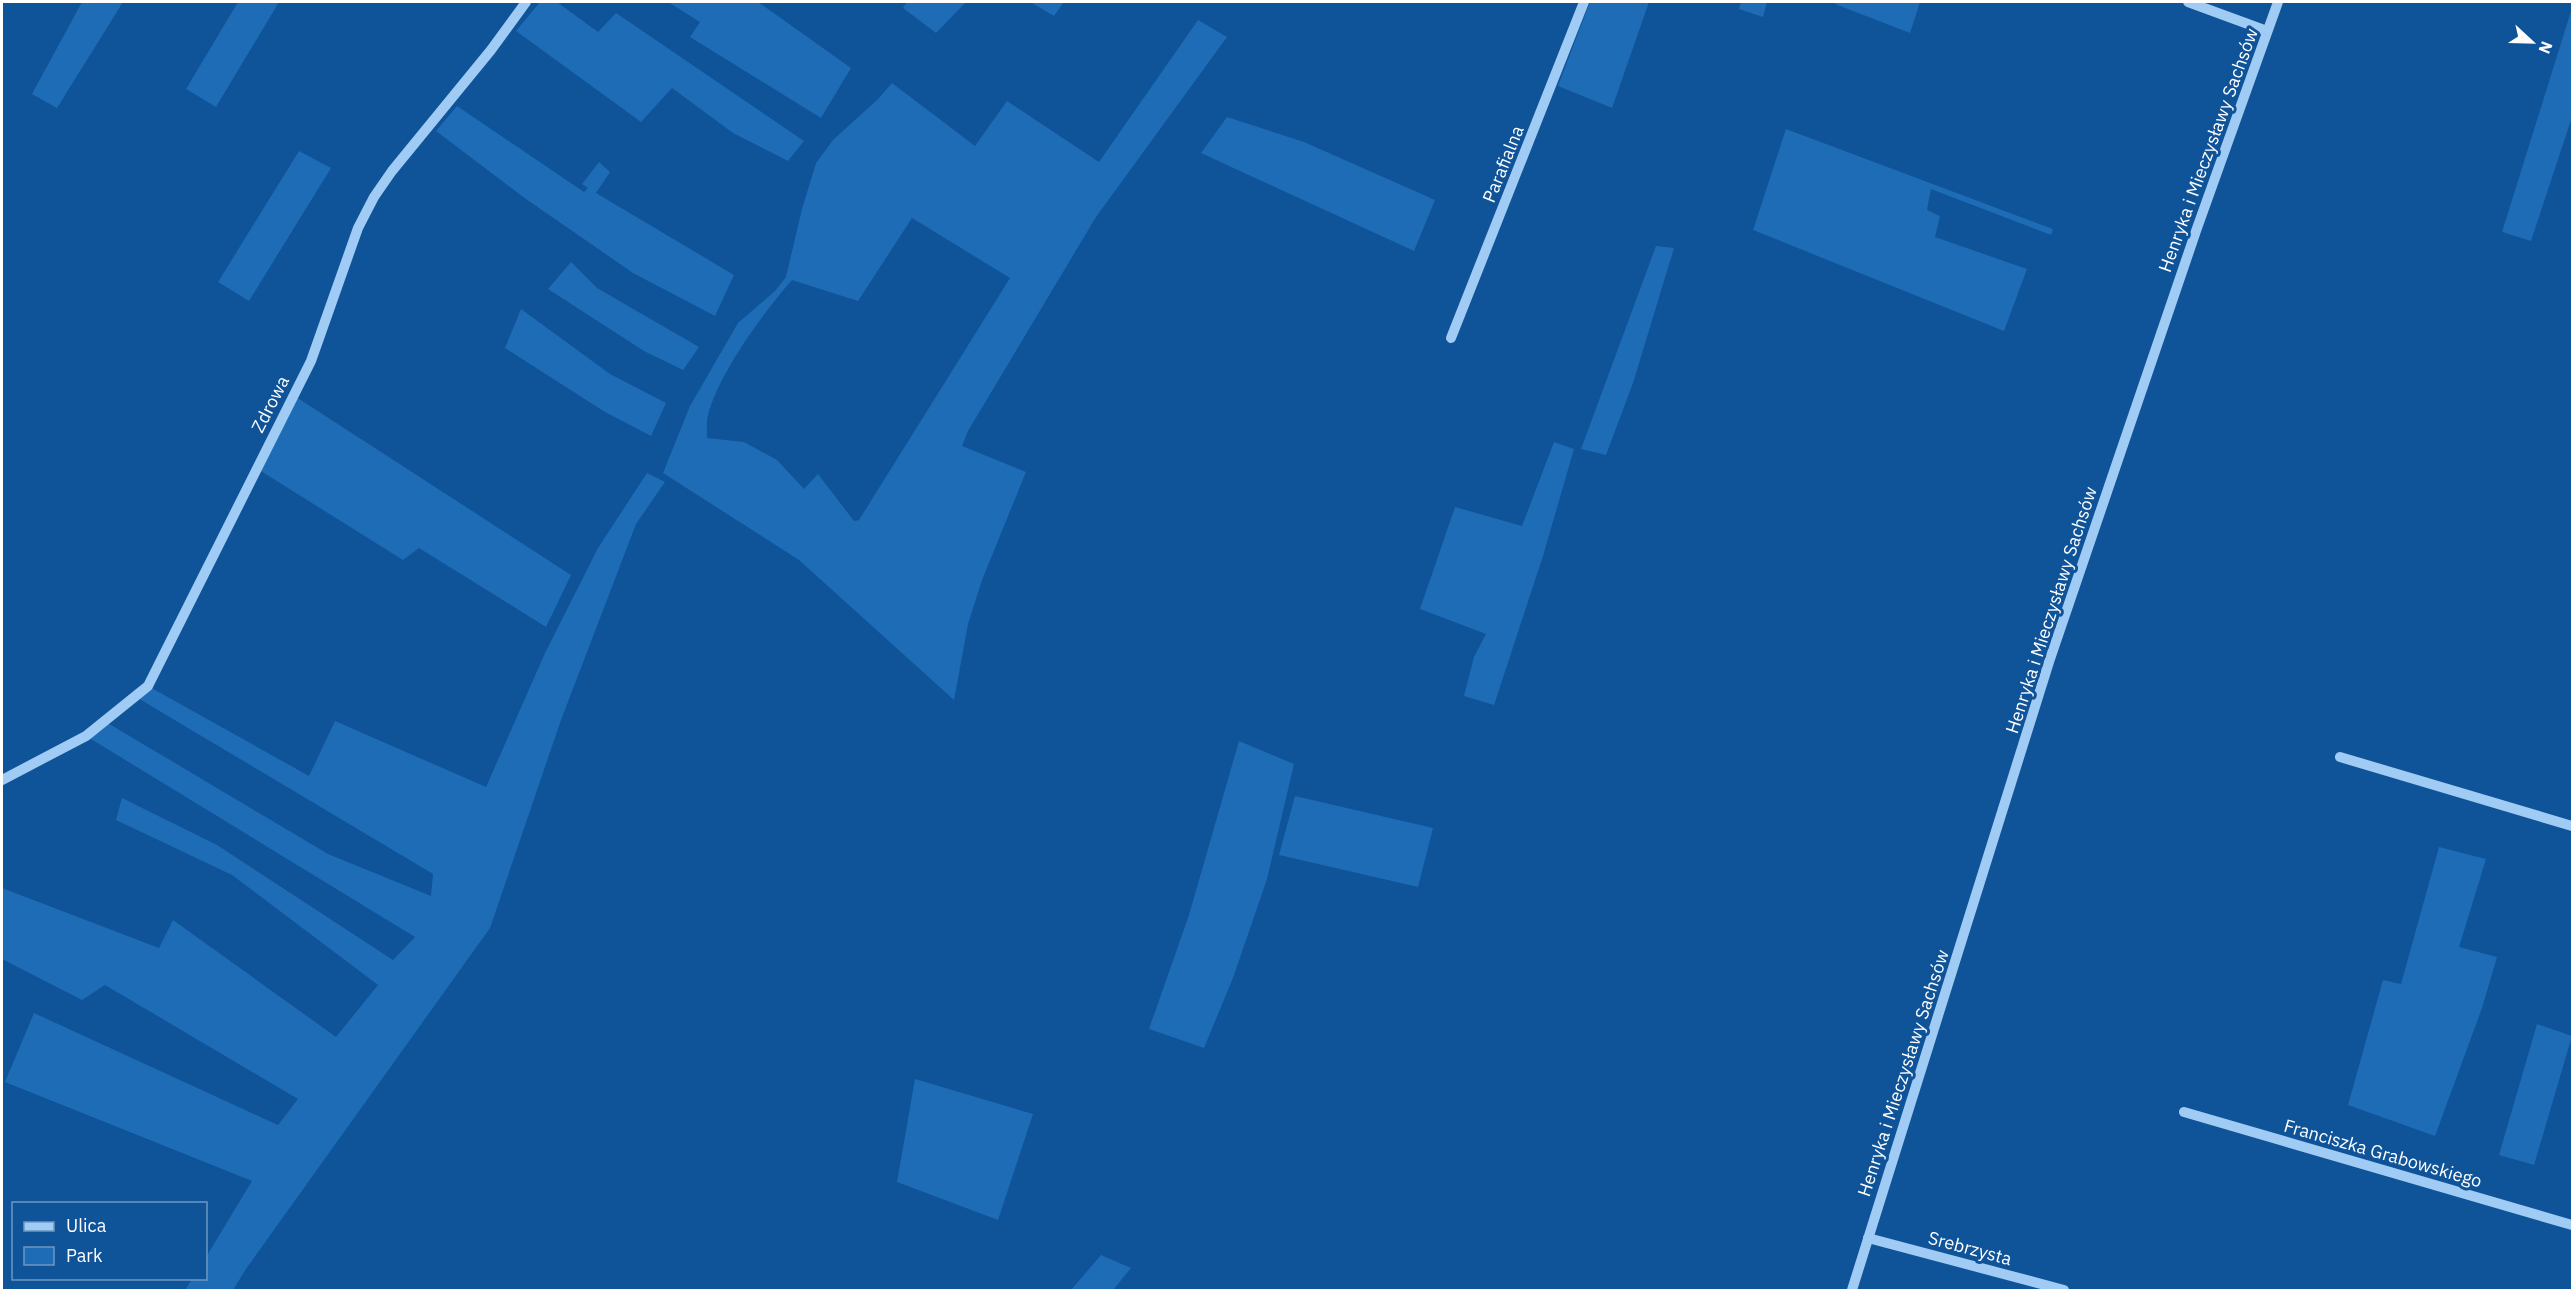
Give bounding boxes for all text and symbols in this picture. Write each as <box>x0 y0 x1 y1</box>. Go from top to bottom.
north arrow <box>2502 12 2562 72</box>
street label: Henryka i Mieczysławy Sachsów <box>2153 25 2263 275</box>
text: N <box>2534 38 2557 57</box>
street label: Parafialna <box>1477 122 1529 206</box>
street label: Zdrowa <box>246 371 294 436</box>
street label: Henryka i Mieczysławy Sachsów <box>2000 483 2102 736</box>
street label: Henryka i Mieczysławy Sachsów <box>1852 946 1954 1199</box>
street label: Franciszka Grabowskiego <box>2281 1114 2485 1192</box>
legend <box>12 1202 207 1280</box>
text: Ulica <box>66 1214 107 1237</box>
street label: Srebrzysta <box>1926 1226 2015 1270</box>
text: Park <box>66 1244 103 1267</box>

